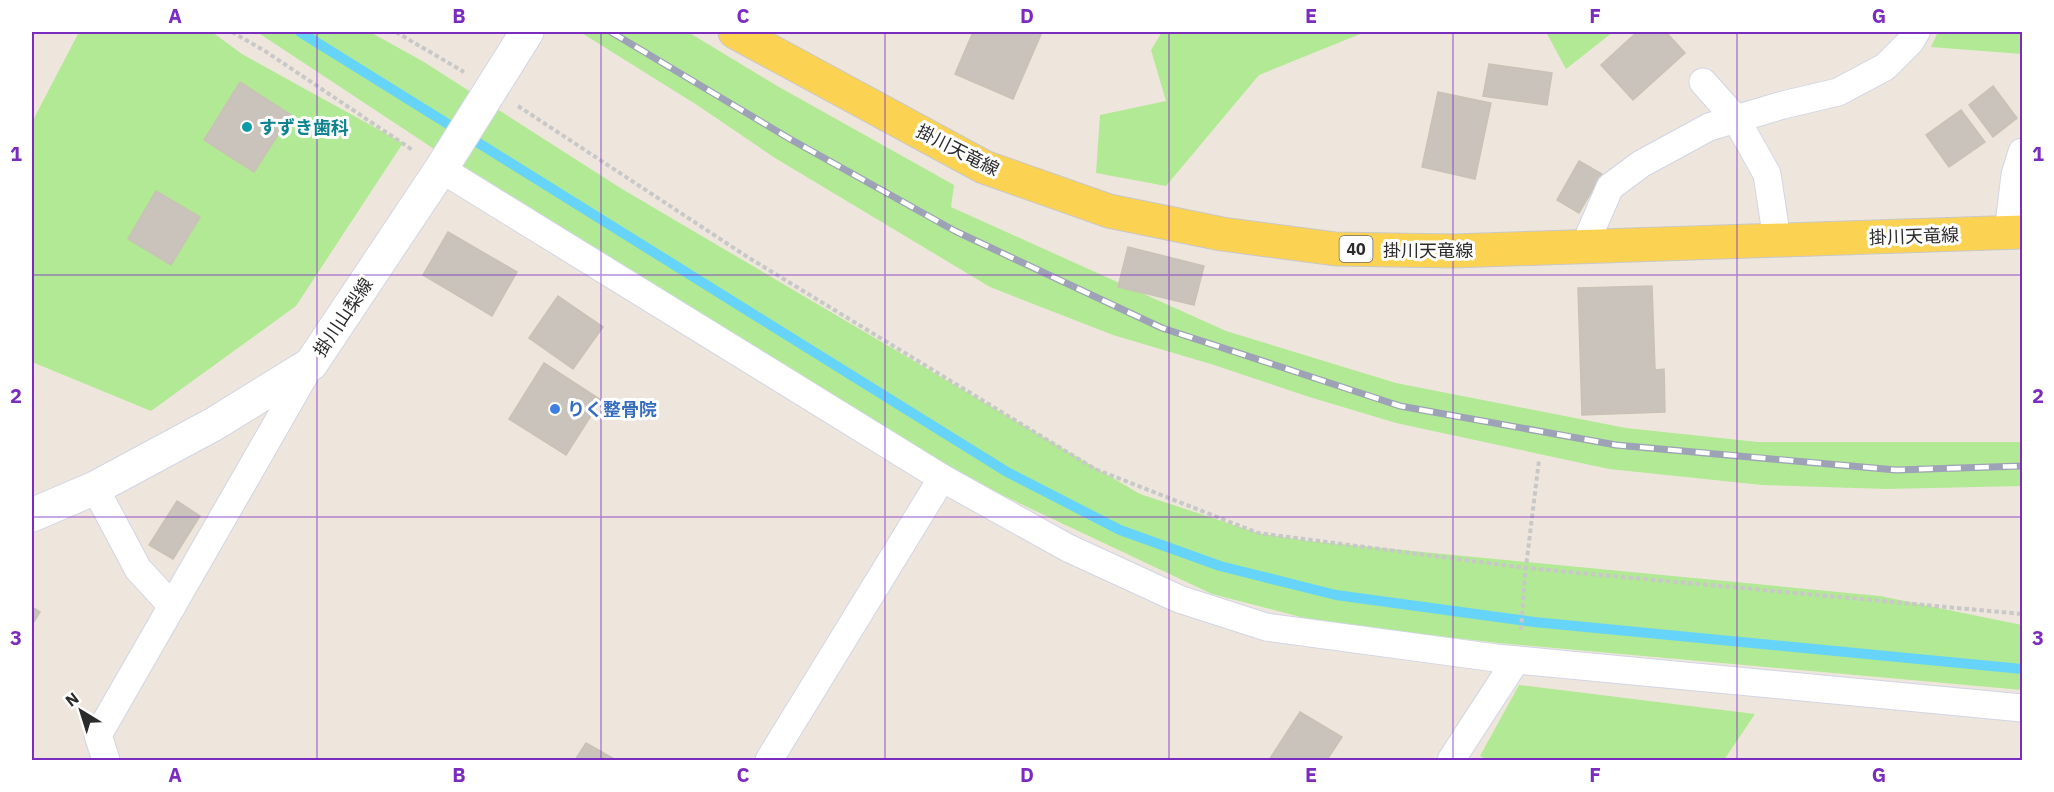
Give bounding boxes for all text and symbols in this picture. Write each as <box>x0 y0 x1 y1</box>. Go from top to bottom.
text: A <box>168 2 182 29</box>
text: B <box>452 2 466 29</box>
text: C <box>736 2 750 29</box>
text: D <box>1020 2 1034 29</box>
text: E <box>1305 2 1317 29</box>
text: F <box>1589 2 1601 29</box>
text: G <box>1872 2 1886 29</box>
place label: すずき歯科 <box>259 116 349 139</box>
street label: 掛川天竜線 <box>913 119 1003 181</box>
marker: すずき歯科 <box>240 120 254 134</box>
text: 1 <box>10 140 22 167</box>
text: 1 <box>2032 140 2044 167</box>
street label: 掛川天竜線 <box>1869 223 1959 249</box>
road number: 40 <box>1340 236 1372 262</box>
street label: 掛川天竜線 <box>1383 239 1473 262</box>
street label: 掛川山梨線 <box>308 273 378 361</box>
text: 2 <box>10 382 22 409</box>
text: 2 <box>2032 382 2044 409</box>
place label: りく整骨院 <box>567 398 657 421</box>
marker: りく整骨院 <box>548 402 562 416</box>
text: 3 <box>10 624 22 651</box>
text: 3 <box>2032 624 2044 651</box>
north arrow <box>51 681 111 741</box>
text: N <box>61 688 82 711</box>
text: A <box>168 761 182 788</box>
text: B <box>452 761 466 788</box>
text: C <box>736 761 750 788</box>
text: D <box>1020 761 1034 788</box>
text: E <box>1305 761 1317 788</box>
text: F <box>1589 761 1601 788</box>
text: G <box>1872 761 1886 788</box>

